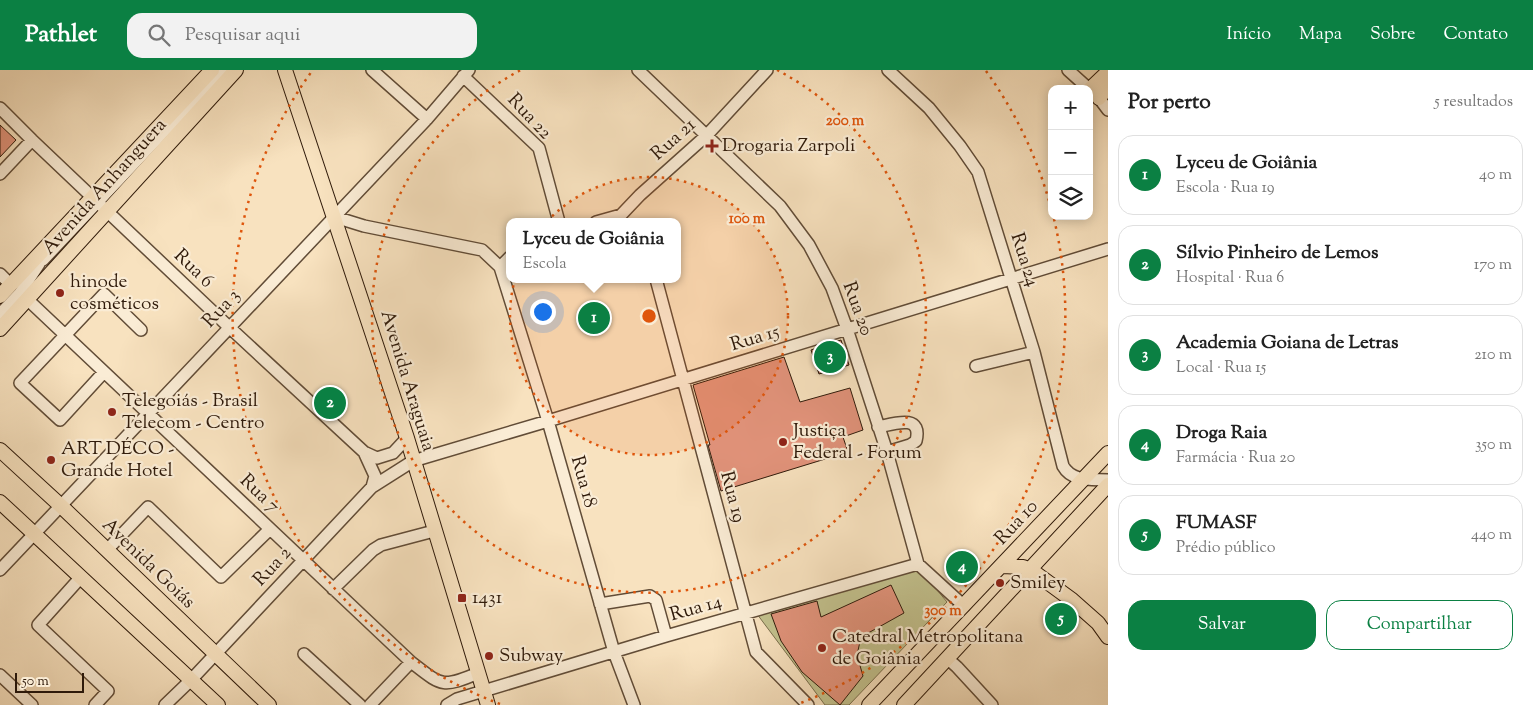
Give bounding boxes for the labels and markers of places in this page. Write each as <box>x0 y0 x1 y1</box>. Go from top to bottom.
place label: Drogaria Zarpoli <box>722 133 856 160</box>
marker: Drogaria Zarpoli <box>706 140 718 152</box>
place label: hinode cosméticos <box>70 269 159 318</box>
marker: hinode cosméticos <box>54 287 66 299</box>
pin: 1 <box>578 299 610 337</box>
centre of rings <box>640 307 658 325</box>
pin: 3 <box>814 338 846 376</box>
pin: 2 <box>314 384 346 422</box>
place label: Telegoiás - Brasil Telecom - Centro <box>122 388 264 437</box>
marker: Telegoiás - Brasil Telecom - Centro <box>106 406 118 418</box>
place label: Justiça Federal - Forum <box>792 418 922 467</box>
place label: ART DÉCO - Grande Hotel <box>61 436 174 485</box>
marker: Justiça Federal - Forum <box>777 436 789 448</box>
marker: ART DÉCO - Grande Hotel <box>45 454 57 466</box>
pin: 4 <box>946 548 978 586</box>
place label: Smiley <box>1010 570 1066 597</box>
marker: Smiley <box>994 577 1006 589</box>
place label: 1431 <box>472 585 503 612</box>
marker: 1431 <box>456 592 468 604</box>
pin: 5 <box>1045 600 1077 638</box>
place label: Catedral Metropolitana de Goiânia <box>832 624 1023 673</box>
marker: Catedral Metropolitana de Goiânia <box>816 642 828 654</box>
place label: Subway <box>499 643 564 670</box>
marker: Subway <box>483 650 495 662</box>

